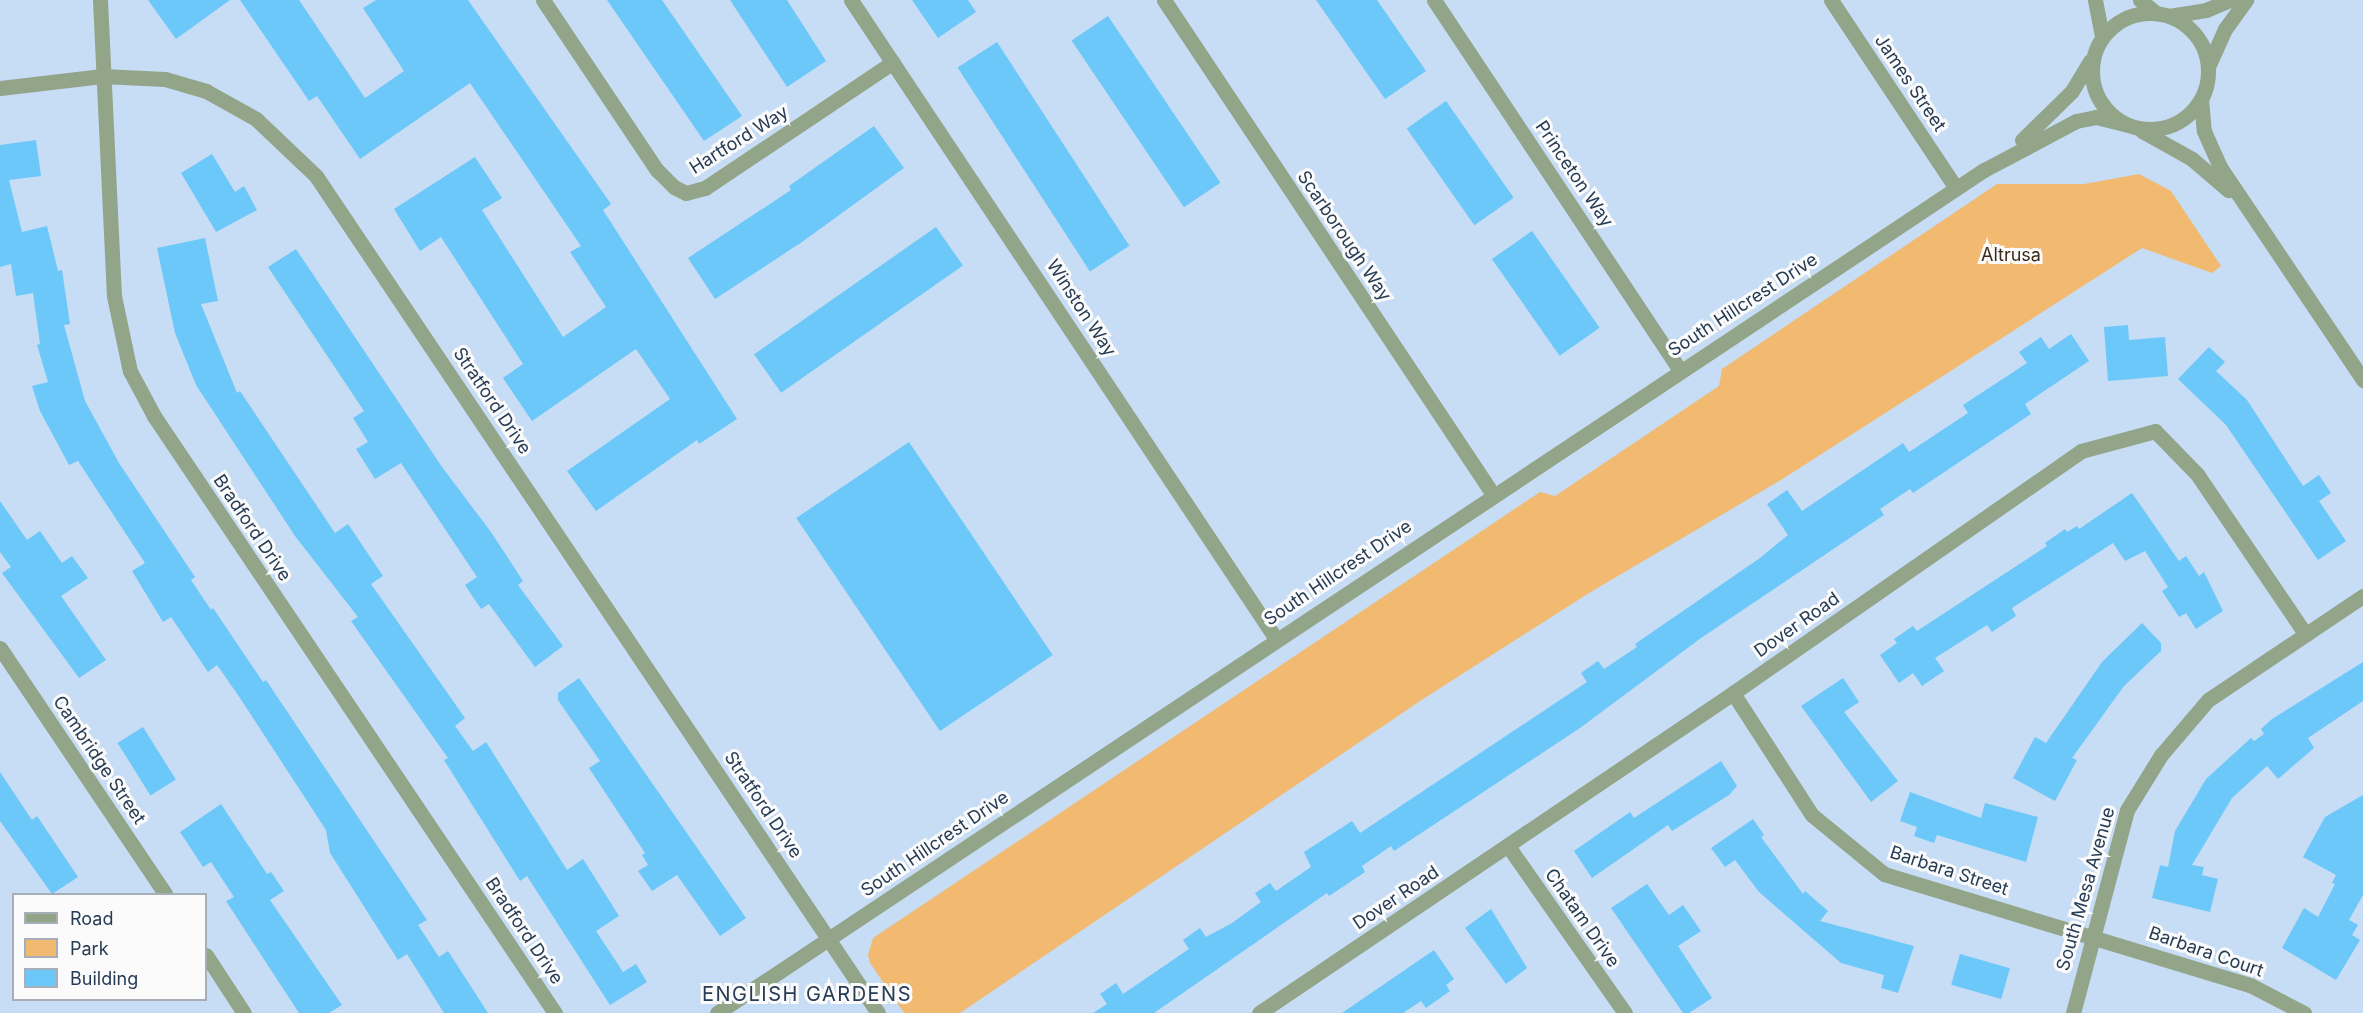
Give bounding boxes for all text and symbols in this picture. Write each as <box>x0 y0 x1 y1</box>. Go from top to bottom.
street label: James Street <box>1870 31 1950 135</box>
street label: Hartford Way <box>686 101 792 179</box>
street label: Princeton Way <box>1531 117 1617 231</box>
street label: Scarborough Way <box>1292 167 1396 305</box>
park label: Altrusa <box>1981 244 2041 266</box>
street label: South Hillcrest Drive <box>1664 249 1822 361</box>
street label: Winston Way <box>1042 255 1120 361</box>
street label: Stratford Drive <box>448 344 536 458</box>
street label: Bradford Drive <box>208 471 296 585</box>
street label: South Hillcrest Drive <box>1260 516 1416 630</box>
street label: Dover Road <box>1750 588 1844 662</box>
street label: Cambridge Street <box>48 692 150 828</box>
street label: Stratford Drive <box>719 748 807 862</box>
street label: South Hillcrest Drive <box>857 787 1013 901</box>
street label: South Mesa Avenue <box>2052 805 2120 973</box>
street label: Barbara Street <box>1887 842 2011 900</box>
street label: Dover Road <box>1349 861 1443 935</box>
street label: Chatam Drive <box>1540 865 1624 971</box>
street label: Bradford Drive <box>480 874 568 988</box>
legend <box>12 893 207 1001</box>
text: Road <box>70 908 113 929</box>
street label: Barbara Court <box>2146 922 2266 982</box>
text: Park <box>70 938 109 959</box>
text: Building <box>70 968 138 989</box>
district label: ENGLISH GARDENS <box>702 982 912 1006</box>

